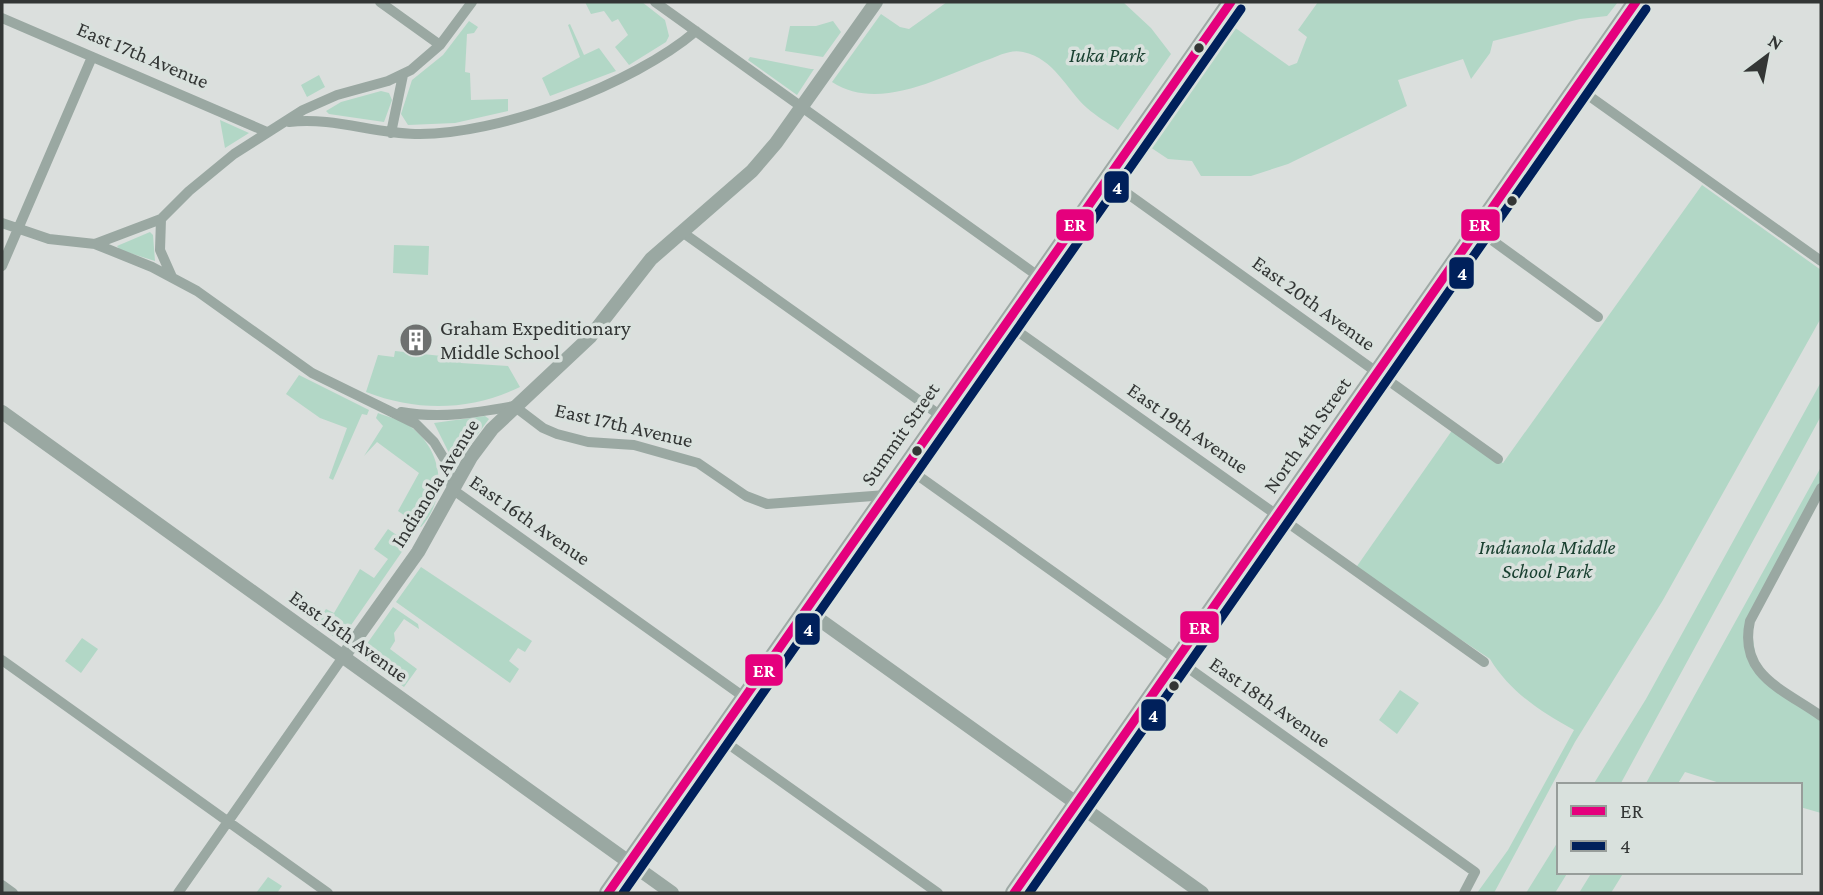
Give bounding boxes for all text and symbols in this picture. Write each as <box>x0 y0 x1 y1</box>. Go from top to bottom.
street label: East 17th Avenue <box>73 16 213 94</box>
north arrow <box>1732 21 1802 91</box>
text: N <box>1765 30 1787 54</box>
unlabelled marker <box>1192 41 1206 55</box>
park label: Iuka Park <box>1069 43 1146 67</box>
line badge: 4 <box>1103 170 1130 204</box>
text: 4 <box>1112 177 1122 198</box>
unlabelled marker <box>1505 194 1519 208</box>
line badge: ER <box>1055 208 1095 242</box>
line badge: ER <box>1460 208 1501 242</box>
text: ER <box>1064 214 1087 235</box>
text: ER <box>1469 214 1492 235</box>
street label: East 20th Avenue <box>1248 250 1380 356</box>
line badge: 4 <box>1448 256 1475 290</box>
text: 4 <box>1457 263 1467 284</box>
place label: Graham Expeditionary Middle School <box>440 316 631 364</box>
building icon: Graham Expeditionary Middle School <box>397 321 435 359</box>
street label: North 4th Street <box>1258 372 1356 498</box>
street label: Summit Street <box>856 377 945 490</box>
street label: East 19th Avenue <box>1123 377 1253 479</box>
street label: East 17th Avenue <box>553 397 695 453</box>
street label: Indianola Avenue <box>386 414 484 552</box>
unlabelled marker <box>910 444 924 458</box>
street label: East 16th Avenue <box>465 470 595 570</box>
park label: Indianola Middle School Park <box>1479 535 1616 583</box>
street label: East 15th Avenue <box>285 585 413 687</box>
line badge: ER <box>1179 610 1220 644</box>
line badge: 4 <box>794 612 821 646</box>
text: ER <box>1189 617 1212 638</box>
text: 4 <box>803 619 813 640</box>
street label: East 18th Avenue <box>1205 651 1335 753</box>
line badge: ER <box>744 653 784 687</box>
text: ER <box>753 660 776 681</box>
unlabelled marker <box>1167 679 1181 693</box>
line badge: 4 <box>1140 698 1167 732</box>
text: 4 <box>1148 705 1158 726</box>
legend <box>1557 783 1802 874</box>
text: ER <box>1620 799 1643 823</box>
text: 4 <box>1620 834 1631 858</box>

